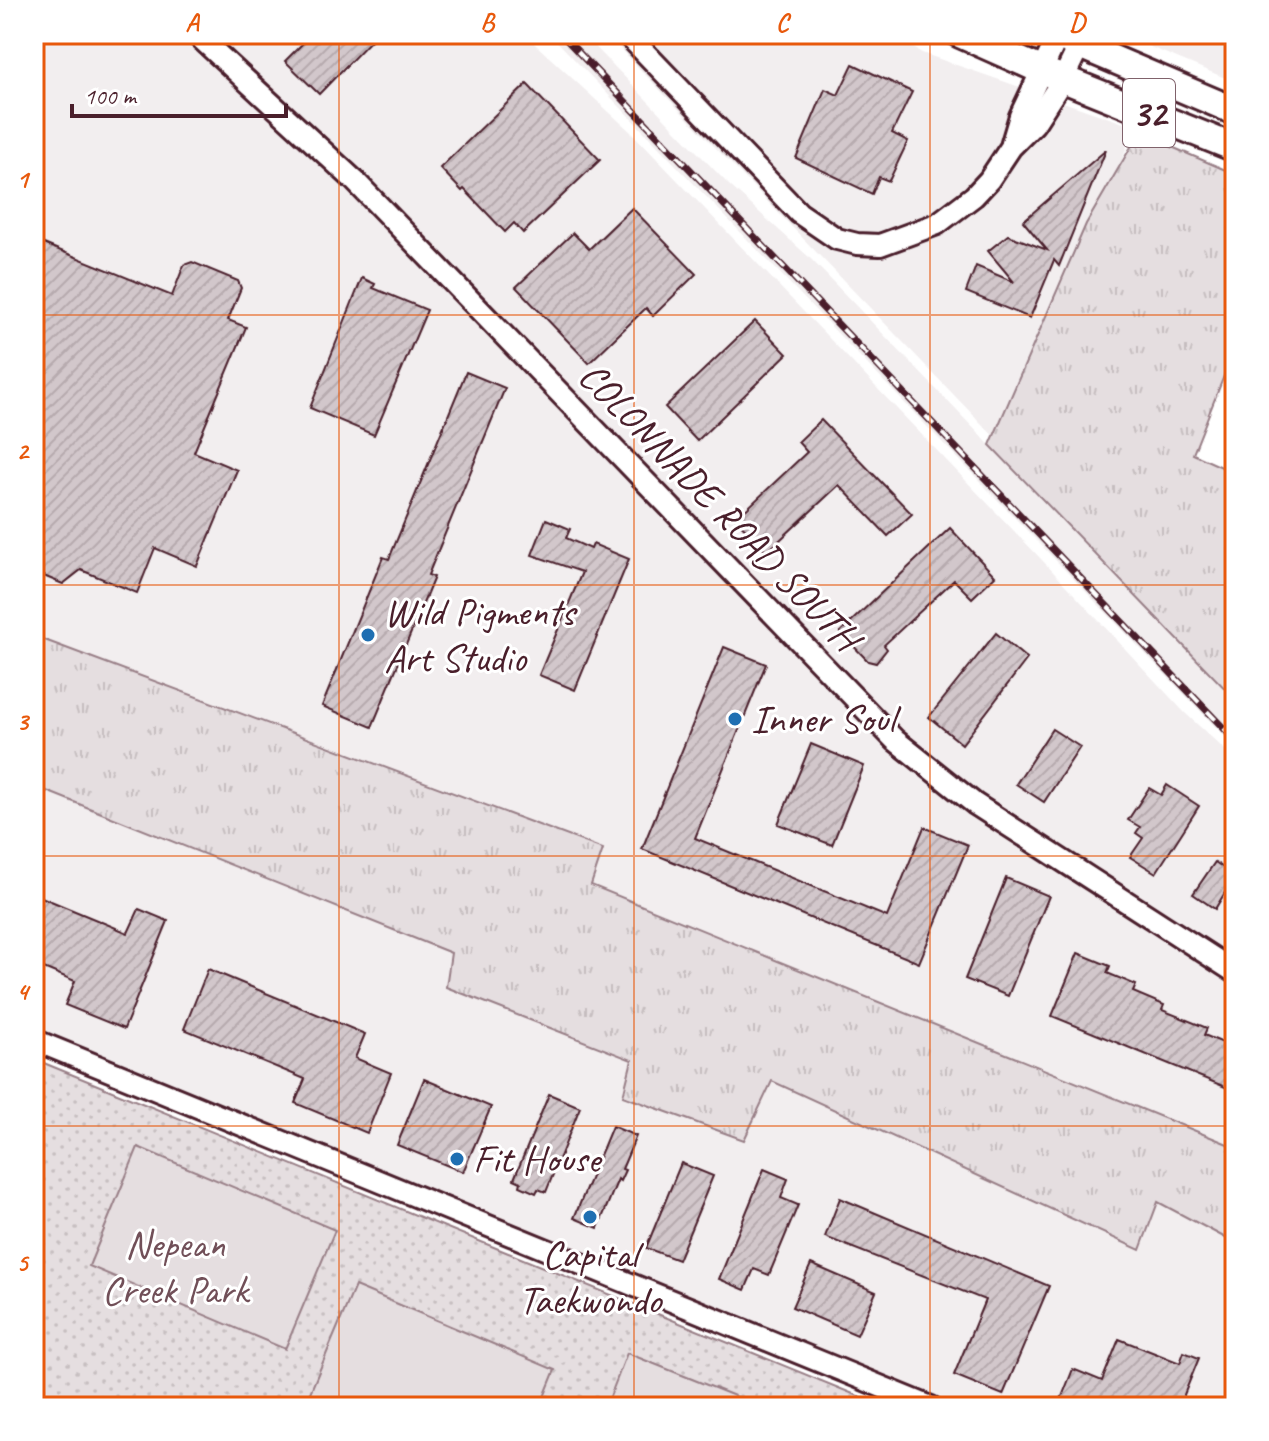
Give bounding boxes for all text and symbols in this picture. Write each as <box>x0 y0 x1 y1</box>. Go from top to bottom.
text: A <box>185 6 200 39</box>
text: B <box>480 6 496 39</box>
text: C <box>776 6 792 39</box>
text: D <box>1069 6 1087 39</box>
scale bar <box>72 68 286 118</box>
road number: 32 <box>1123 79 1175 147</box>
text: 100 m <box>84 81 138 111</box>
text: 1 <box>16 163 31 196</box>
street label: COLONNADE ROAD SOUTH <box>568 351 874 666</box>
text: 2 <box>16 434 30 467</box>
place label: Wild Pigments Art Studio <box>384 587 578 683</box>
marker: Wild Pigments Art Studio <box>359 626 377 644</box>
place label: Inner Soul <box>751 694 902 744</box>
text: 3 <box>16 705 30 738</box>
marker: Inner Soul <box>726 710 744 728</box>
text: 4 <box>16 975 31 1008</box>
place label: Fit House <box>473 1134 603 1184</box>
marker: Fit House <box>448 1150 466 1168</box>
marker: Capital Taekwondo <box>581 1208 599 1226</box>
park label: Nepean Creek Park <box>102 1219 251 1315</box>
place label: Capital Taekwondo <box>519 1229 663 1325</box>
text: 5 <box>16 1246 30 1279</box>

